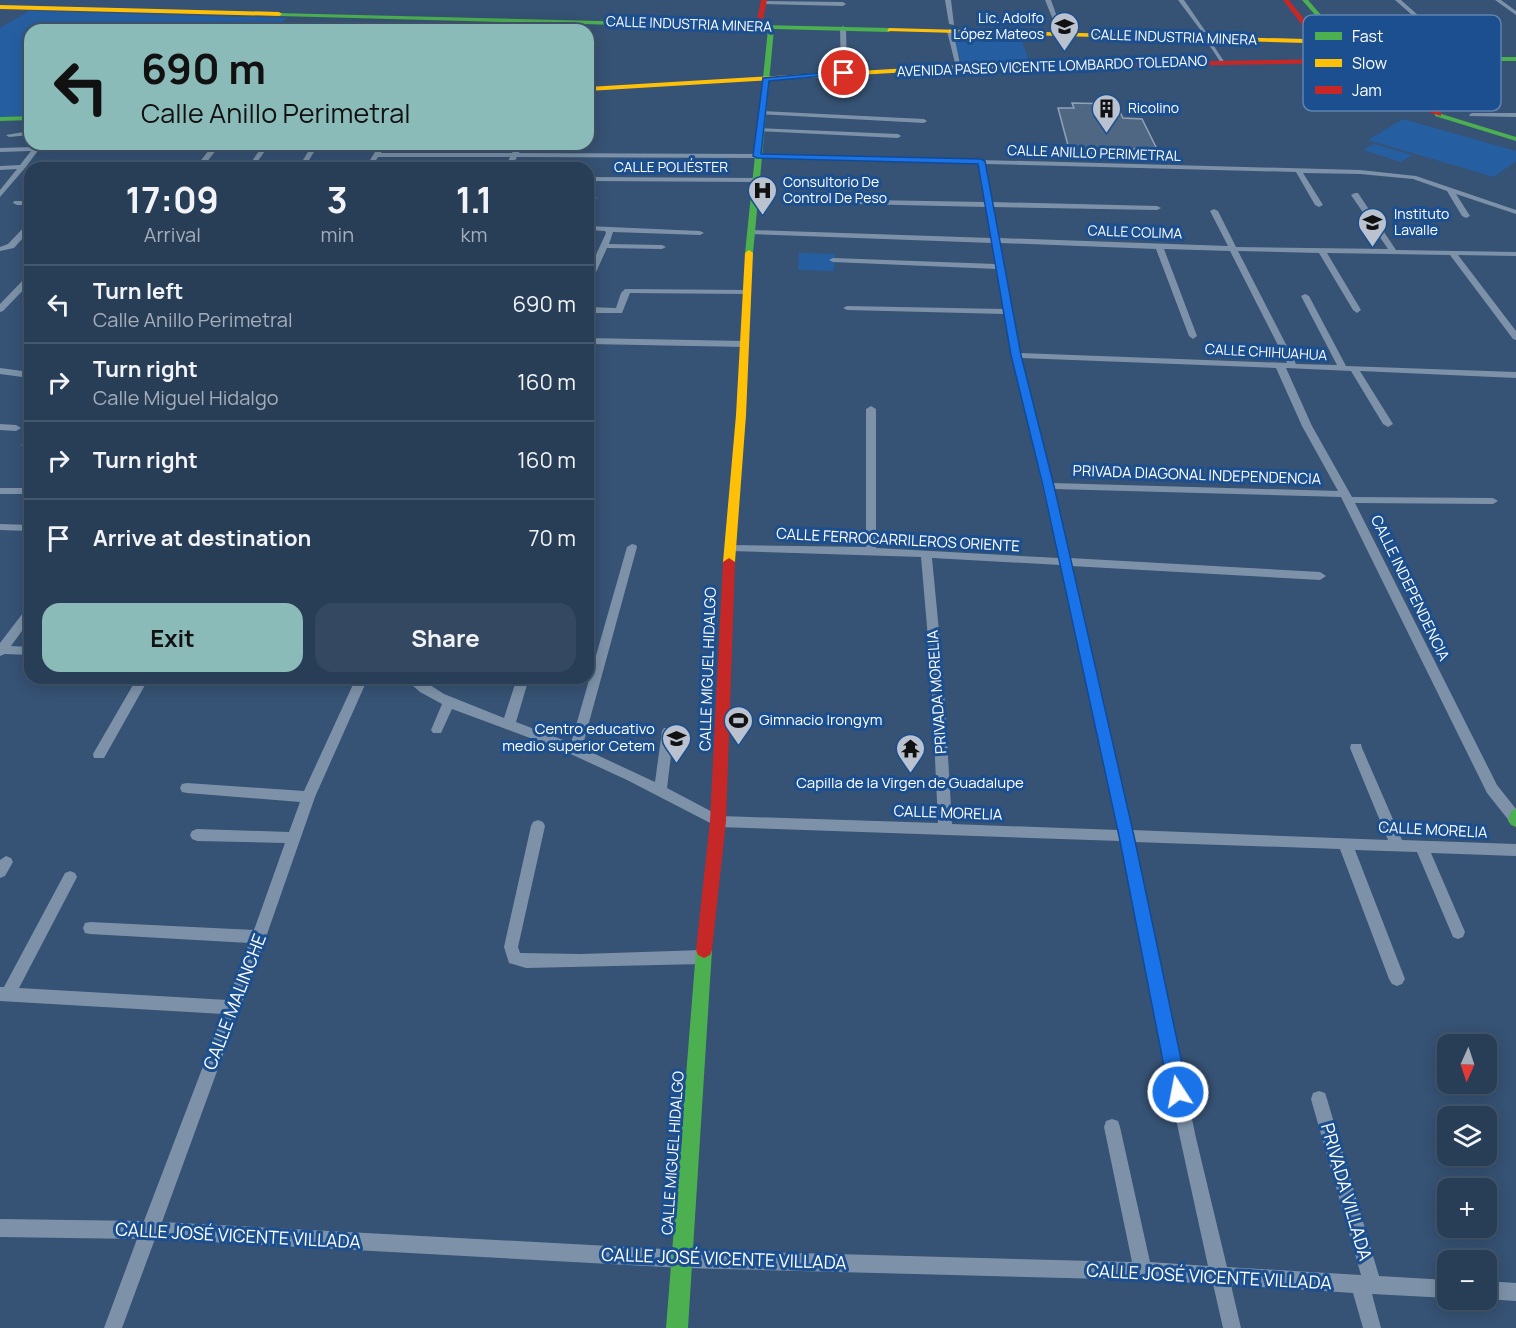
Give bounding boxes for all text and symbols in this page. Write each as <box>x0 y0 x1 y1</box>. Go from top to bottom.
place label: Lic. Adolfo López Mateos <box>953 8 1044 43</box>
school or university icon: Lic. Adolfo López Mateos <box>1049 10 1081 52</box>
street label: CALLE INDUSTRIA MINERA <box>606 11 773 36</box>
legend <box>1303 15 1501 111</box>
street label: CALLE INDUSTRIA MINERA <box>1091 24 1258 49</box>
text: Fast <box>1352 25 1383 47</box>
text: 690 m <box>141 39 266 97</box>
pin <box>818 47 869 98</box>
icon: left <box>42 48 120 126</box>
street label: AVENIDA PASEO VICENTE LOMBARDO TOLEDANO <box>896 51 1207 80</box>
text: Slow <box>1352 52 1387 74</box>
icon: arrive <box>827 56 860 89</box>
text: Jam <box>1352 79 1382 101</box>
building icon: Ricolino <box>1091 92 1123 134</box>
text: Calle Anillo Perimetral <box>141 94 410 131</box>
place label: Ricolino <box>1128 98 1179 117</box>
street label: CALLE ANILLO PERIMETRAL <box>1007 140 1181 165</box>
street label: CALLE POLIÉSTER <box>614 157 728 176</box>
place label: Consultorio De Control De Peso <box>783 172 887 207</box>
hospital icon: Consultorio De Control De Peso <box>746 174 778 216</box>
text: 17:09 <box>126 175 219 224</box>
text: 3 <box>327 175 348 224</box>
text: 1.1 <box>456 175 492 224</box>
place label: Instituto Lavalle <box>1394 204 1449 239</box>
school or university icon: Instituto Lavalle <box>1357 206 1389 248</box>
street label: CALLE COLIMA <box>1087 220 1183 243</box>
text: Arrival <box>144 221 201 248</box>
text: min <box>321 221 354 248</box>
text: km <box>461 221 487 248</box>
text: Turn left <box>93 276 183 306</box>
icon: left <box>42 288 75 321</box>
text: 690 m <box>512 289 576 319</box>
text: Calle Anillo Perimetral <box>93 306 293 333</box>
street label: CALLE CHIHUAHUA <box>1204 339 1328 364</box>
text: Turn right <box>93 354 198 384</box>
icon: right <box>42 366 75 399</box>
text: 160 m <box>517 367 576 397</box>
text: Calle Miguel Hidalgo <box>93 384 279 411</box>
icon: right <box>42 444 75 477</box>
text: Turn right <box>93 445 198 475</box>
text: 160 m <box>517 445 576 475</box>
street label: PRIVADA DIAGONAL INDEPENDENCIA <box>1072 460 1322 489</box>
street label: CALLE INDEPENDENCIA <box>1366 511 1455 665</box>
icon: arrive <box>42 522 75 555</box>
text: Arrive at destination <box>93 523 311 553</box>
text: 70 m <box>528 523 576 553</box>
street label: CALLE FERROCARRILEROS ORIENTE <box>776 523 1020 556</box>
street label: CALLE MIGUEL HIDALGO <box>694 586 721 751</box>
button: Exit <box>42 603 303 672</box>
button: Share <box>315 603 576 672</box>
street label: PRIVADA MORELIA <box>922 629 951 755</box>
sports icon: Gimnacio Irongym <box>722 704 754 746</box>
place label: Gimnacio Irongym <box>759 709 883 730</box>
place label: Centro educativo medio superior Cetem <box>502 718 655 756</box>
school or university icon: Centro educativo medio superior Cetem <box>660 722 692 764</box>
temple icon: Capilla de la Virgen de Guadalupe <box>894 732 926 774</box>
place label: Capilla de la Virgen de Guadalupe <box>796 772 1024 793</box>
street label: CALLE MORELIA <box>893 800 1003 825</box>
street label: CALLE MORELIA <box>1378 816 1488 843</box>
street label: CALLE MALINCHE <box>197 930 271 1073</box>
north arrow <box>1437 1034 1497 1094</box>
map controls <box>1437 1034 1497 1310</box>
position arrow <box>1146 1060 1210 1124</box>
street label: CALLE MIGUEL HIDALGO <box>656 1070 689 1236</box>
button: layers <box>1437 1106 1497 1166</box>
street label: PRIVADA VILLADA <box>1316 1120 1378 1264</box>
button: + <box>1437 1178 1497 1238</box>
street label: CALLE JOSÉ VICENTE VILLADA <box>115 1217 362 1253</box>
street label: CALLE JOSÉ VICENTE VILLADA <box>601 1242 848 1274</box>
button: − <box>1437 1250 1497 1310</box>
street label: CALLE JOSÉ VICENTE VILLADA <box>1086 1258 1333 1294</box>

